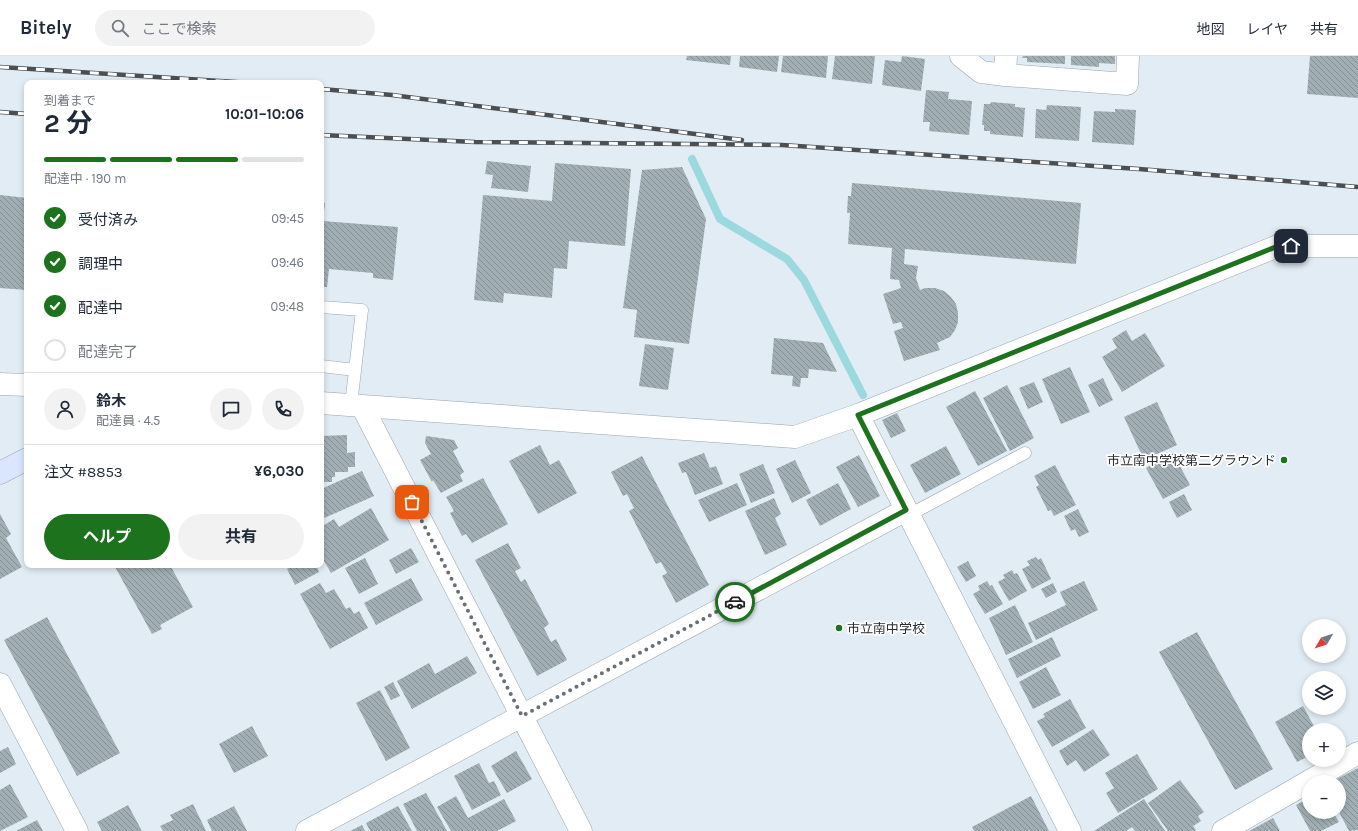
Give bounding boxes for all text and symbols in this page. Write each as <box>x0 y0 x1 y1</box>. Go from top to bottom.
search box <box>95 10 375 46</box>
text: Bitely <box>20 17 71 39</box>
icon: search <box>109 17 131 39</box>
text: ここで検索 <box>141 20 216 38</box>
text: 地図 <box>1196 21 1224 38</box>
text: レイヤ <box>1246 21 1288 38</box>
text: 共有 <box>1310 21 1338 38</box>
text: 到着まで <box>44 93 96 108</box>
text: 10:01–10:06 <box>225 105 304 123</box>
text: 2 分 <box>44 108 92 139</box>
text: 配達中 · 190 m <box>44 171 126 186</box>
icon: check <box>44 207 66 229</box>
text: 受付済み <box>78 211 138 229</box>
text: 09:45 <box>271 211 304 226</box>
pin <box>1274 229 1308 263</box>
icon: home <box>1280 235 1302 257</box>
icon: check <box>44 251 66 273</box>
text: 調理中 <box>78 255 123 273</box>
text: 09:46 <box>271 255 304 270</box>
icon: check <box>44 295 66 317</box>
text: 配達中 <box>78 299 123 317</box>
text: 09:48 <box>270 299 304 314</box>
text: 配達完了 <box>78 343 138 361</box>
button: person <box>44 388 86 430</box>
button: chat <box>210 388 252 430</box>
button: phone <box>262 388 304 430</box>
text: 鈴木 <box>96 392 126 410</box>
text: 配達員 · 4.5 <box>96 413 160 428</box>
place label: 市立南中学校第二グラウンド <box>1107 453 1276 468</box>
marker: 市立南中学校第二グラウンド <box>1279 455 1289 465</box>
text: ¥6,030 <box>254 462 304 480</box>
text: 注文 #8853 <box>44 463 123 481</box>
pin <box>395 485 429 519</box>
icon: bag <box>401 491 423 513</box>
button: ヘルプ <box>44 514 170 560</box>
button: 共有 <box>178 514 304 560</box>
courier <box>715 582 755 622</box>
icon: car <box>724 591 746 613</box>
north arrow <box>1302 619 1346 663</box>
map controls <box>1302 619 1346 819</box>
place label: 市立南中学校 <box>847 621 925 636</box>
marker: 市立南中学校 <box>834 623 844 633</box>
button: layers <box>1302 671 1346 715</box>
button: + <box>1302 723 1346 767</box>
button: − <box>1302 775 1346 819</box>

